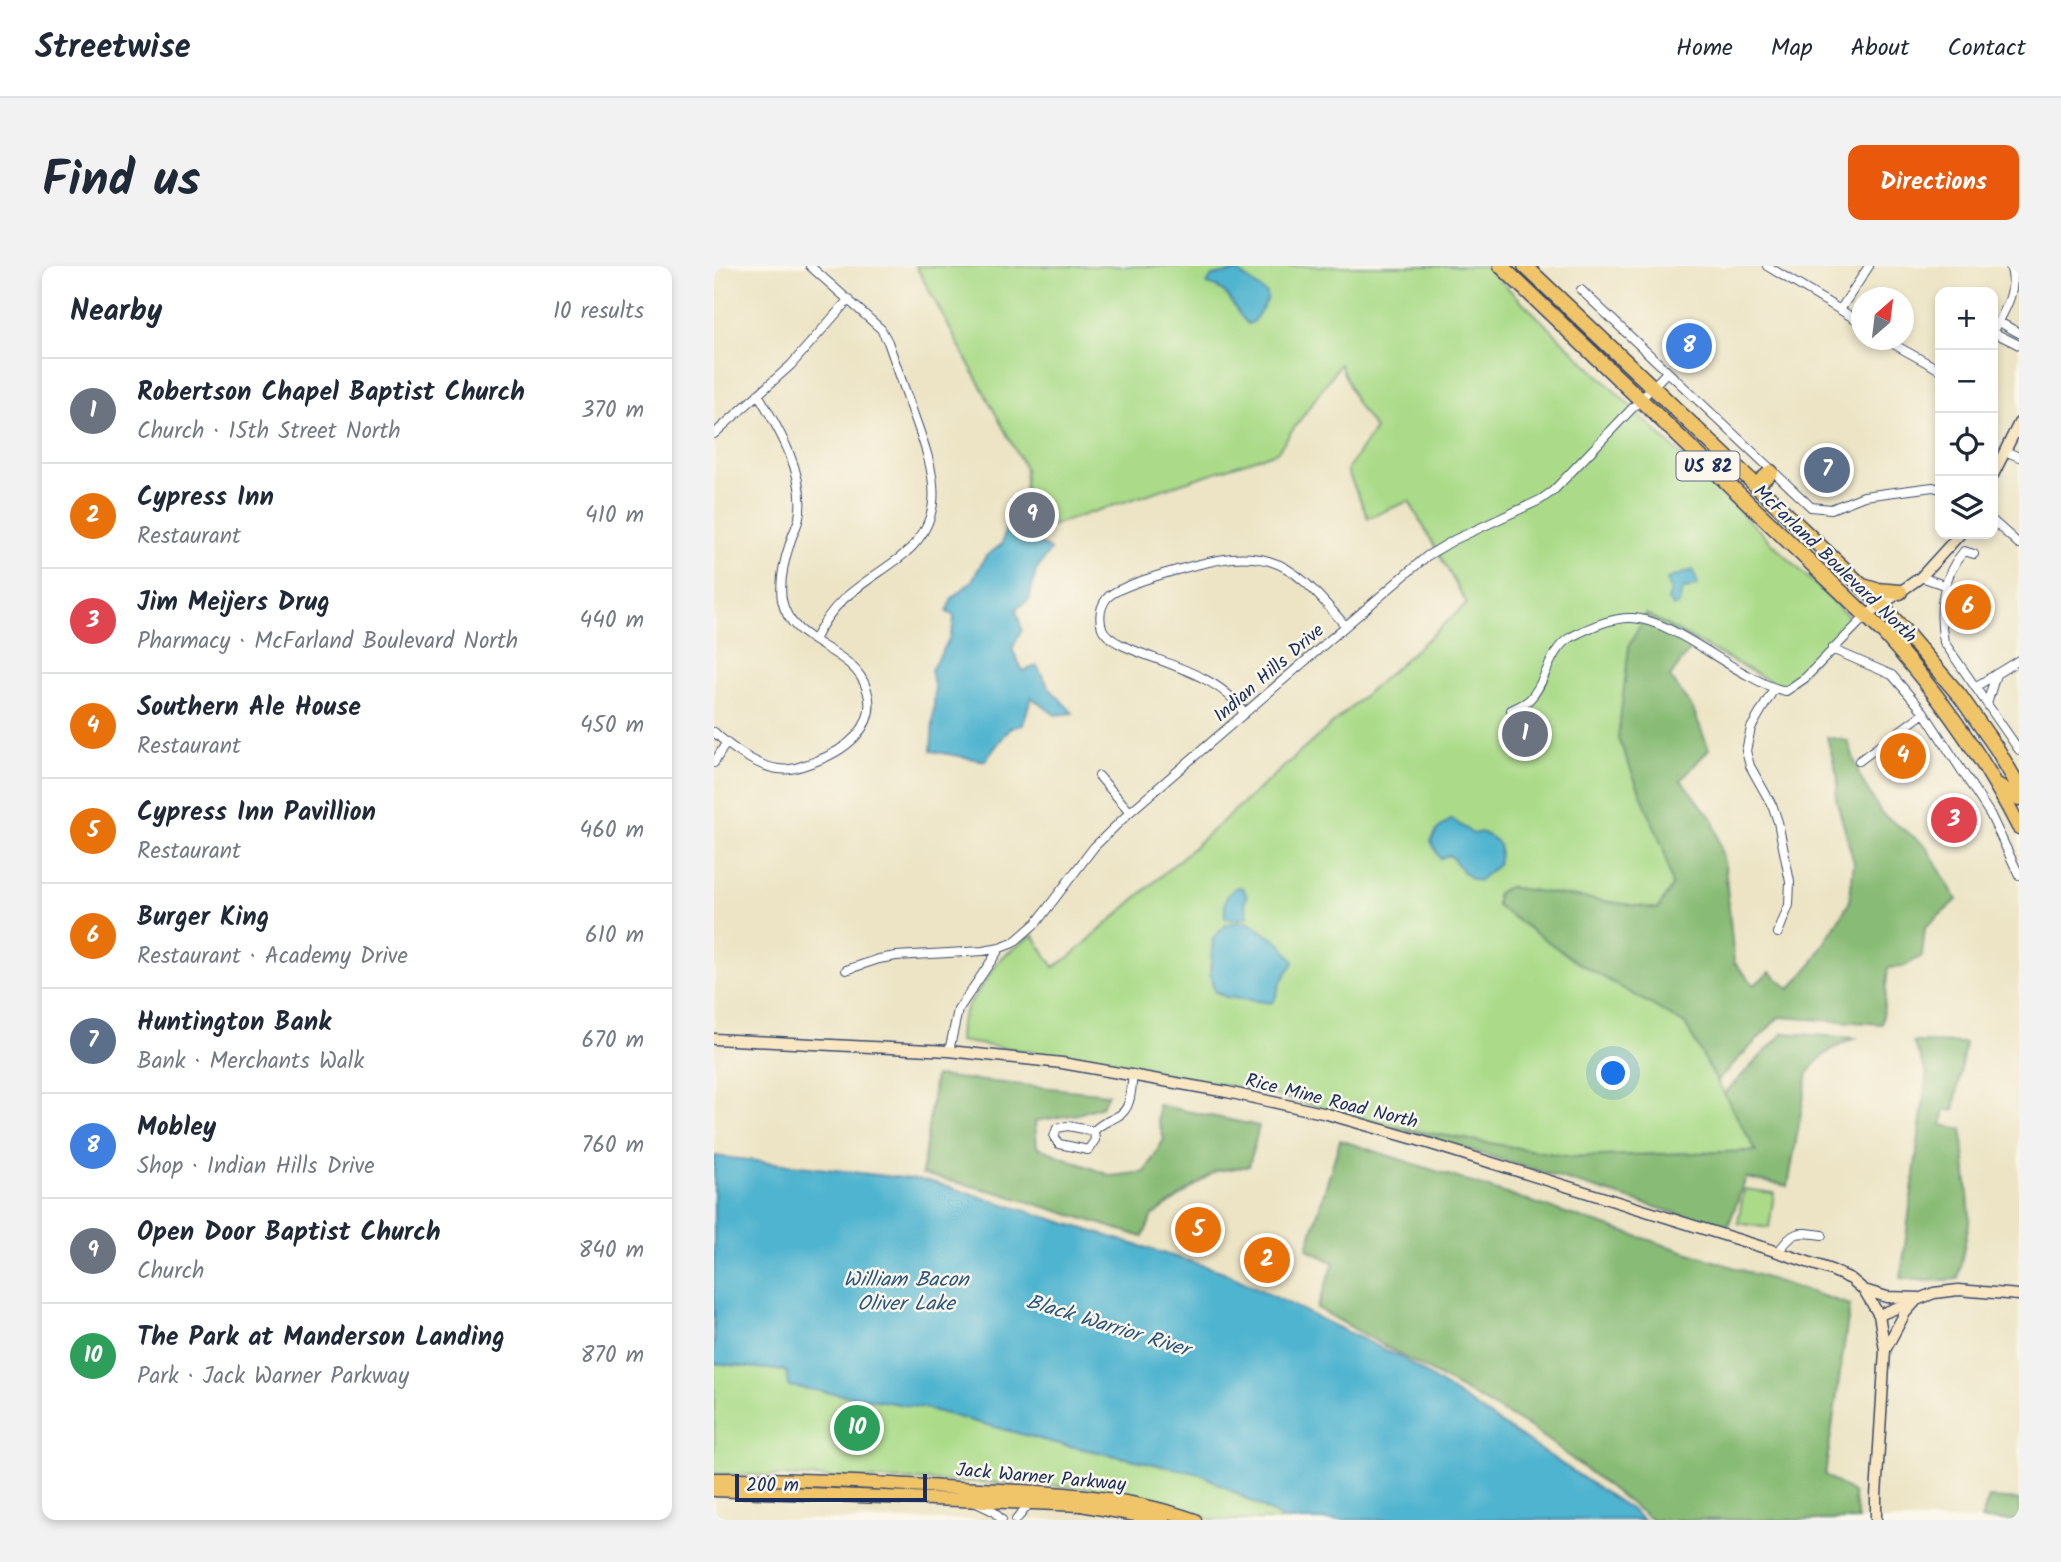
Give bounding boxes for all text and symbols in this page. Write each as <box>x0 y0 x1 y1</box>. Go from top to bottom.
text: Streetwise <box>35 22 191 75</box>
text: Home <box>1676 29 1733 68</box>
text: Map <box>1771 29 1813 68</box>
text: About <box>1851 29 1909 68</box>
text: Contact <box>1947 29 2026 68</box>
text: Find us <box>42 143 200 221</box>
button: Directions <box>1848 145 2019 220</box>
north arrow <box>1851 287 1914 350</box>
map controls <box>1935 287 1998 539</box>
button: + <box>1935 287 1998 350</box>
text: Nearby <box>70 288 162 336</box>
text: 10 results <box>553 294 644 330</box>
pin: 8 <box>1666 320 1712 372</box>
button: − <box>1935 350 1998 413</box>
text: Robertson Chapel Baptist Church <box>137 372 525 414</box>
text: 1 <box>90 393 96 429</box>
text: 370 m <box>581 393 644 429</box>
button: locate <box>1935 413 1998 476</box>
text: Church · 15th Street North <box>137 414 401 450</box>
pin: 7 <box>1804 444 1850 496</box>
road number: US 82 <box>1676 452 1740 481</box>
button: layers <box>1935 476 1998 539</box>
text: Cypress Inn <box>137 477 274 519</box>
street label: McFarland Boulevard North <box>1746 478 1923 651</box>
pin: 9 <box>1009 489 1055 541</box>
text: 2 <box>86 498 100 534</box>
text: 410 m <box>585 498 644 534</box>
text: Restaurant <box>137 519 241 555</box>
pin: 6 <box>1945 581 1991 633</box>
text: Jim Meijers Drug <box>137 582 330 624</box>
text: 3 <box>87 603 99 639</box>
text: 440 m <box>580 603 644 639</box>
street label: Indian Hills Drive <box>1207 616 1332 730</box>
text: Pharmacy · McFarland Boulevard North <box>137 624 518 660</box>
text: Southern Ale House <box>137 687 361 729</box>
text: 4 <box>87 708 99 744</box>
text: 450 m <box>580 708 644 744</box>
pin: 1 <box>1502 708 1548 760</box>
text: Restaurant <box>137 729 241 765</box>
pin: 4 <box>1880 730 1926 782</box>
text: Cypress Inn Pavillion <box>137 792 376 834</box>
pin: 3 <box>1931 794 1977 846</box>
text: 5 <box>87 813 99 849</box>
text: 460 m <box>580 813 644 849</box>
text: Restaurant <box>137 834 241 870</box>
text: Burger King <box>137 897 269 939</box>
text: 6 <box>87 918 99 954</box>
text: 610 m <box>585 918 644 954</box>
text: Restaurant · Academy Drive <box>137 939 408 975</box>
text: Huntington Bank <box>137 1002 331 1044</box>
text: 7 <box>88 1023 98 1059</box>
text: 670 m <box>582 1023 644 1059</box>
text: Bank · Merchants Walk <box>137 1044 364 1080</box>
your location <box>1596 1056 1630 1090</box>
street label: Rice Mine Road North <box>1242 1066 1421 1138</box>
text: Mobley <box>137 1107 216 1149</box>
text: 8 <box>86 1128 100 1164</box>
text: 760 m <box>582 1128 644 1164</box>
text: Shop · Indian Hills Drive <box>137 1149 375 1185</box>
pin: 5 <box>1175 1204 1221 1256</box>
text: Open Door Baptist Church <box>137 1212 441 1254</box>
text: 9 <box>87 1233 99 1269</box>
text: 840 m <box>578 1233 644 1269</box>
pin: 2 <box>1244 1234 1290 1286</box>
text: Church <box>137 1254 204 1290</box>
water label: William Bacon Oliver Lake <box>844 1264 970 1321</box>
water label: Black Warrior River <box>1022 1286 1197 1368</box>
text: The Park at Manderson Landing <box>137 1317 505 1359</box>
text: 10 <box>84 1338 102 1374</box>
text: 870 m <box>581 1338 644 1374</box>
text: Park · Jack Warner Parkway <box>137 1359 409 1395</box>
pin: 10 <box>834 1402 880 1454</box>
street label: Jack Warner Parkway <box>955 1456 1128 1500</box>
scale bar <box>735 1471 928 1503</box>
text: 200 m <box>746 1471 799 1501</box>

